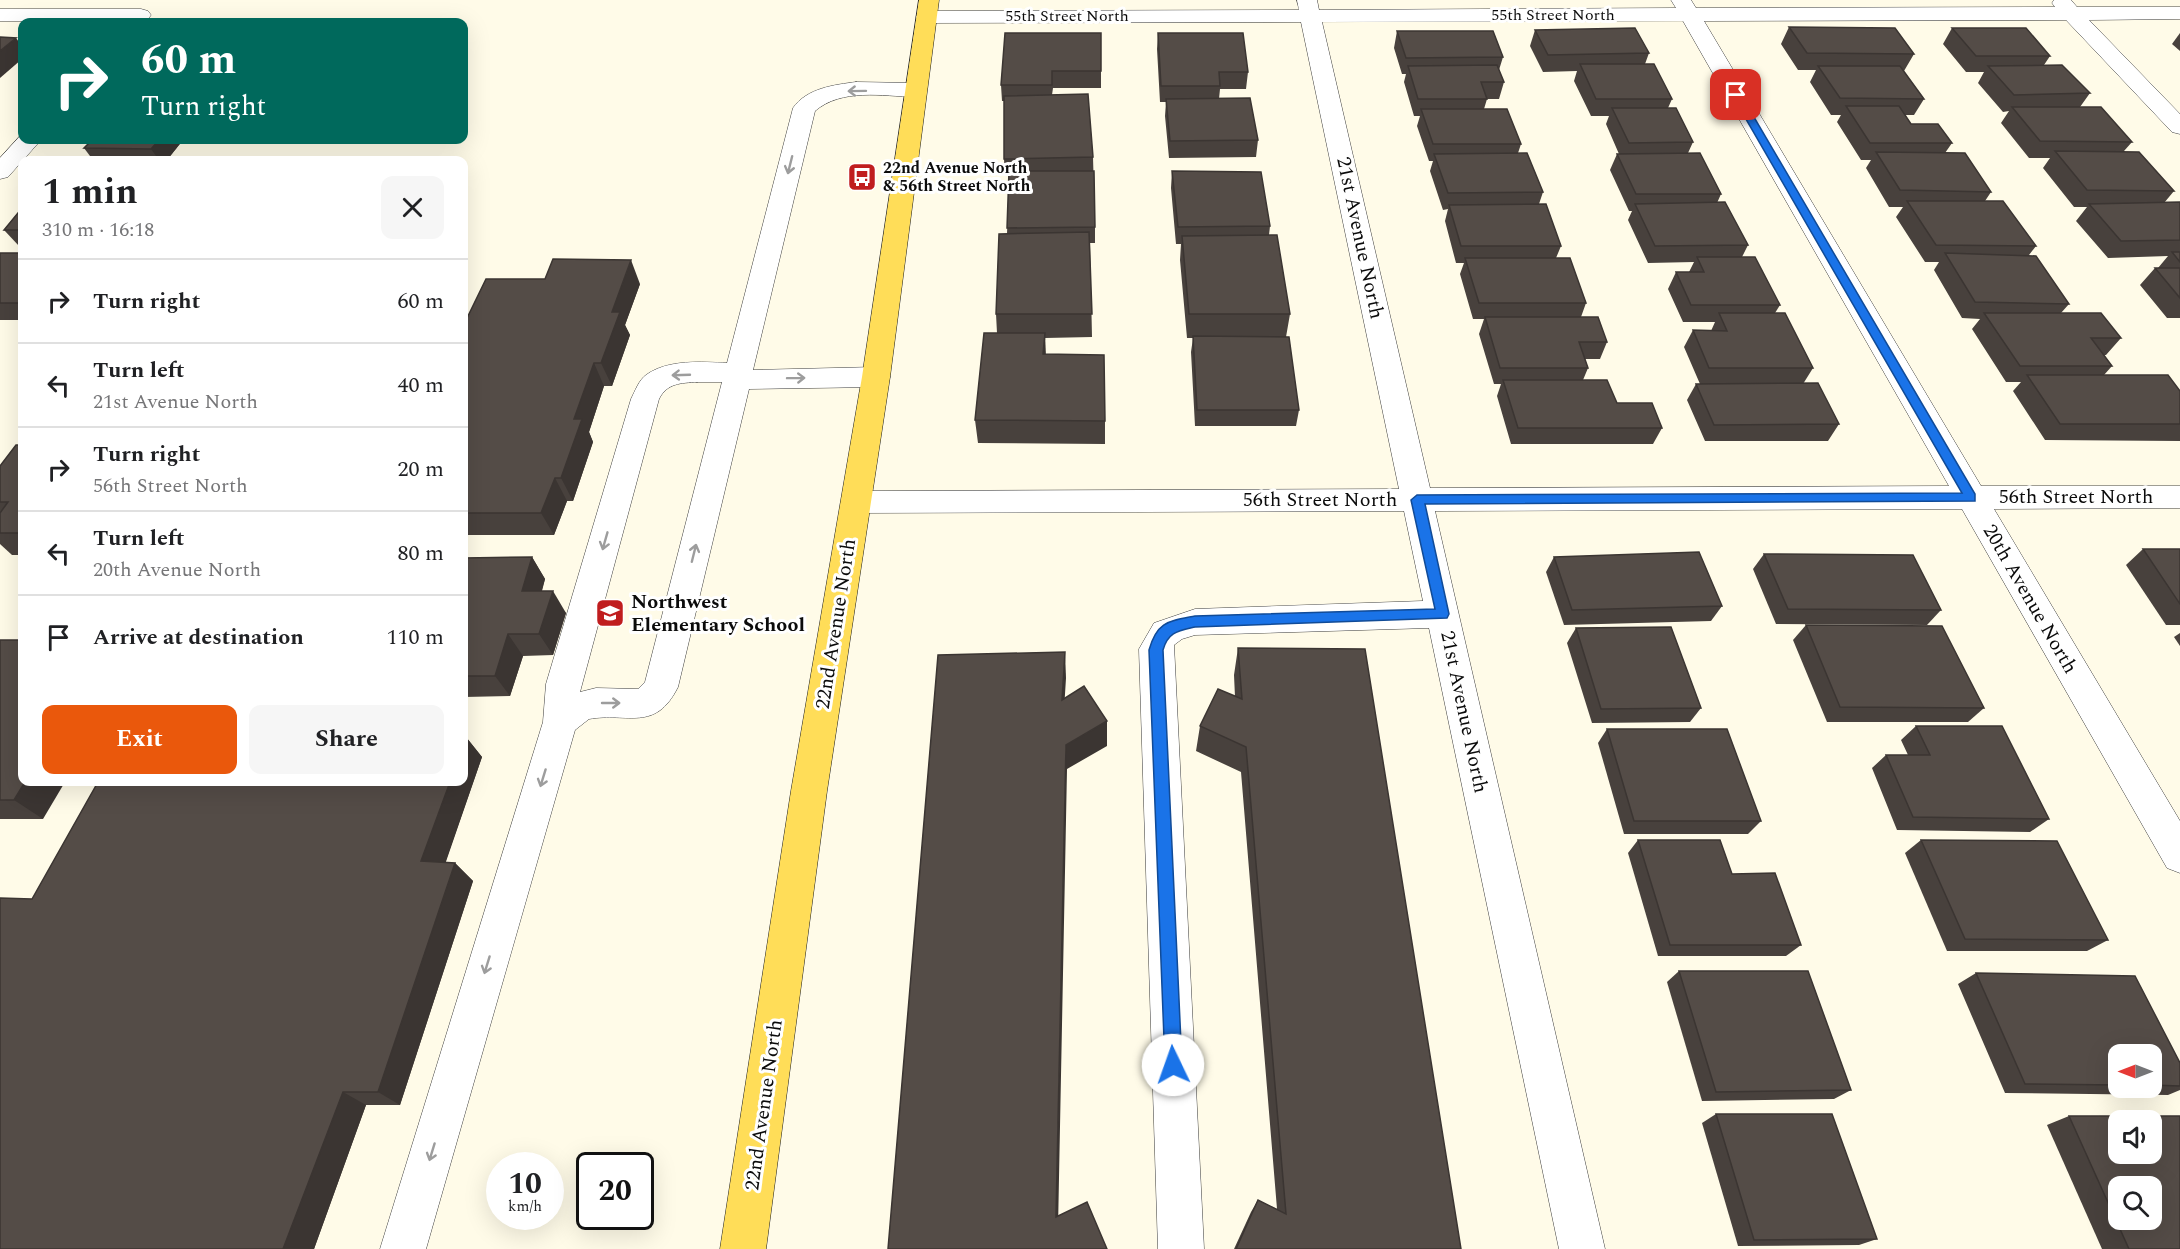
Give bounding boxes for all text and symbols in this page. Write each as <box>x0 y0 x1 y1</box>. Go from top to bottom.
street label: 55th Street North <box>1491 3 1615 27</box>
street label: 55th Street North <box>1005 4 1129 28</box>
text: 60 m <box>141 29 236 92</box>
icon: right <box>42 42 120 120</box>
pin <box>1710 69 1761 120</box>
icon: arrive <box>1719 78 1752 111</box>
one-way arrow <box>847 85 867 97</box>
text: Turn right <box>141 86 266 128</box>
street label: 21st Avenue North <box>1328 154 1392 322</box>
one-way arrow <box>784 155 796 174</box>
place label: 22nd Avenue North & 56th Street North <box>883 156 1030 198</box>
bus stop icon: 22nd Avenue North & 56th Street North <box>846 161 878 193</box>
text: 1 min <box>42 165 138 220</box>
button: close <box>381 176 444 239</box>
text: 310 m · 16:18 <box>42 215 154 245</box>
icon: right <box>42 285 75 318</box>
text: Turn right <box>93 285 200 318</box>
text: 60 m <box>398 285 444 318</box>
text: Turn left <box>93 354 185 387</box>
icon: left <box>42 369 75 402</box>
text: 40 m <box>398 369 444 402</box>
one-way arrow <box>671 369 691 380</box>
one-way arrow <box>785 373 805 384</box>
text: 21st Avenue North <box>93 387 258 417</box>
text: Turn right <box>93 438 200 471</box>
icon: right <box>42 453 75 486</box>
text: 20 m <box>398 453 444 486</box>
text: 56th Street North <box>93 471 248 501</box>
street label: 56th Street North <box>1999 482 2153 512</box>
street label: 56th Street North <box>1243 485 1397 515</box>
street label: 20th Avenue North <box>1975 519 2085 679</box>
text: Turn left <box>93 522 185 555</box>
one-way arrow <box>599 531 610 550</box>
icon: left <box>42 537 75 570</box>
text: 80 m <box>398 537 444 570</box>
street label: 22nd Avenue North <box>808 537 864 711</box>
one-way arrow <box>689 544 701 563</box>
text: 20th Avenue North <box>93 555 261 585</box>
place label: Northwest Elementary School <box>631 587 805 640</box>
school or university icon: Northwest Elementary School <box>594 597 626 629</box>
icon: arrive <box>42 621 75 654</box>
text: Arrive at destination <box>93 621 304 654</box>
text: 110 m <box>387 621 444 654</box>
street label: 21st Avenue North <box>1432 628 1496 796</box>
one-way arrow <box>600 697 620 709</box>
button: Exit <box>42 705 237 774</box>
button: Share <box>249 705 444 774</box>
one-way arrow <box>537 768 548 787</box>
one-way arrow <box>481 955 492 974</box>
street label: 22nd Avenue North <box>737 1018 791 1192</box>
position arrow <box>1141 1033 1205 1097</box>
north arrow <box>2108 1044 2162 1098</box>
map controls <box>2108 1044 2162 1230</box>
button: sound <box>2108 1110 2162 1164</box>
one-way arrow <box>426 1142 437 1161</box>
speed limit sign: 20 <box>576 1152 654 1230</box>
text: 10 <box>508 1161 542 1207</box>
button: search <box>2108 1176 2162 1230</box>
text: km/h <box>508 1195 542 1218</box>

